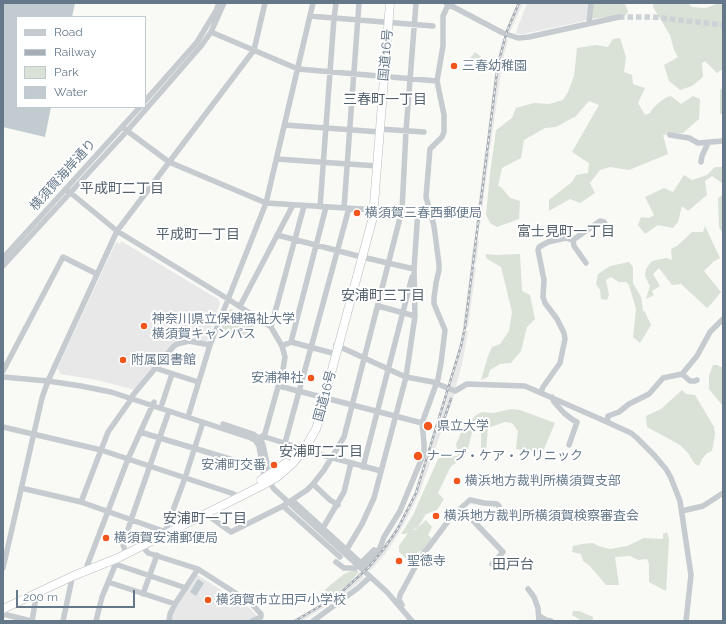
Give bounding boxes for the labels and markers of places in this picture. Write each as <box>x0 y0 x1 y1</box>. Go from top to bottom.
place label: 三春幼稚園 <box>462 58 527 74</box>
marker: 三春幼稚園 <box>449 61 459 71</box>
place label: 横須賀三春西郵便局 <box>365 205 482 221</box>
marker: 横須賀三春西郵便局 <box>352 208 362 218</box>
place label: 神奈川県立保健福祉大学 横須賀キャンパス <box>152 311 295 342</box>
marker: 神奈川県立保健福祉大学 横須賀キャンパス <box>139 321 149 331</box>
place label: 附属図書館 <box>131 352 196 368</box>
marker: 附属図書館 <box>118 355 128 365</box>
place label: 安浦神社 <box>251 370 303 386</box>
marker: 安浦神社 <box>306 373 316 383</box>
place label: 県立大学 <box>437 418 489 434</box>
marker: 県立大学 <box>422 420 434 432</box>
place label: ナープ・ケア・クリニック <box>427 448 583 464</box>
marker: ナープ・ケア・クリニック <box>412 450 424 462</box>
place label: 安浦町交番 <box>201 457 266 473</box>
marker: 安浦町交番 <box>269 460 279 470</box>
place label: 横浜地方裁判所横須賀支部 <box>465 473 621 489</box>
marker: 横浜地方裁判所横須賀支部 <box>452 476 462 486</box>
place label: 横浜地方裁判所横須賀検察審査会 <box>444 508 639 524</box>
marker: 横浜地方裁判所横須賀検察審査会 <box>431 511 441 521</box>
place label: 横須賀安浦郵便局 <box>114 530 218 546</box>
marker: 横須賀安浦郵便局 <box>101 533 111 543</box>
place label: 聖徳寺 <box>407 553 446 569</box>
marker: 聖徳寺 <box>394 556 404 566</box>
place label: 横須賀市立田戸小学校 <box>216 592 346 608</box>
marker: 横須賀市立田戸小学校 <box>203 595 213 605</box>

